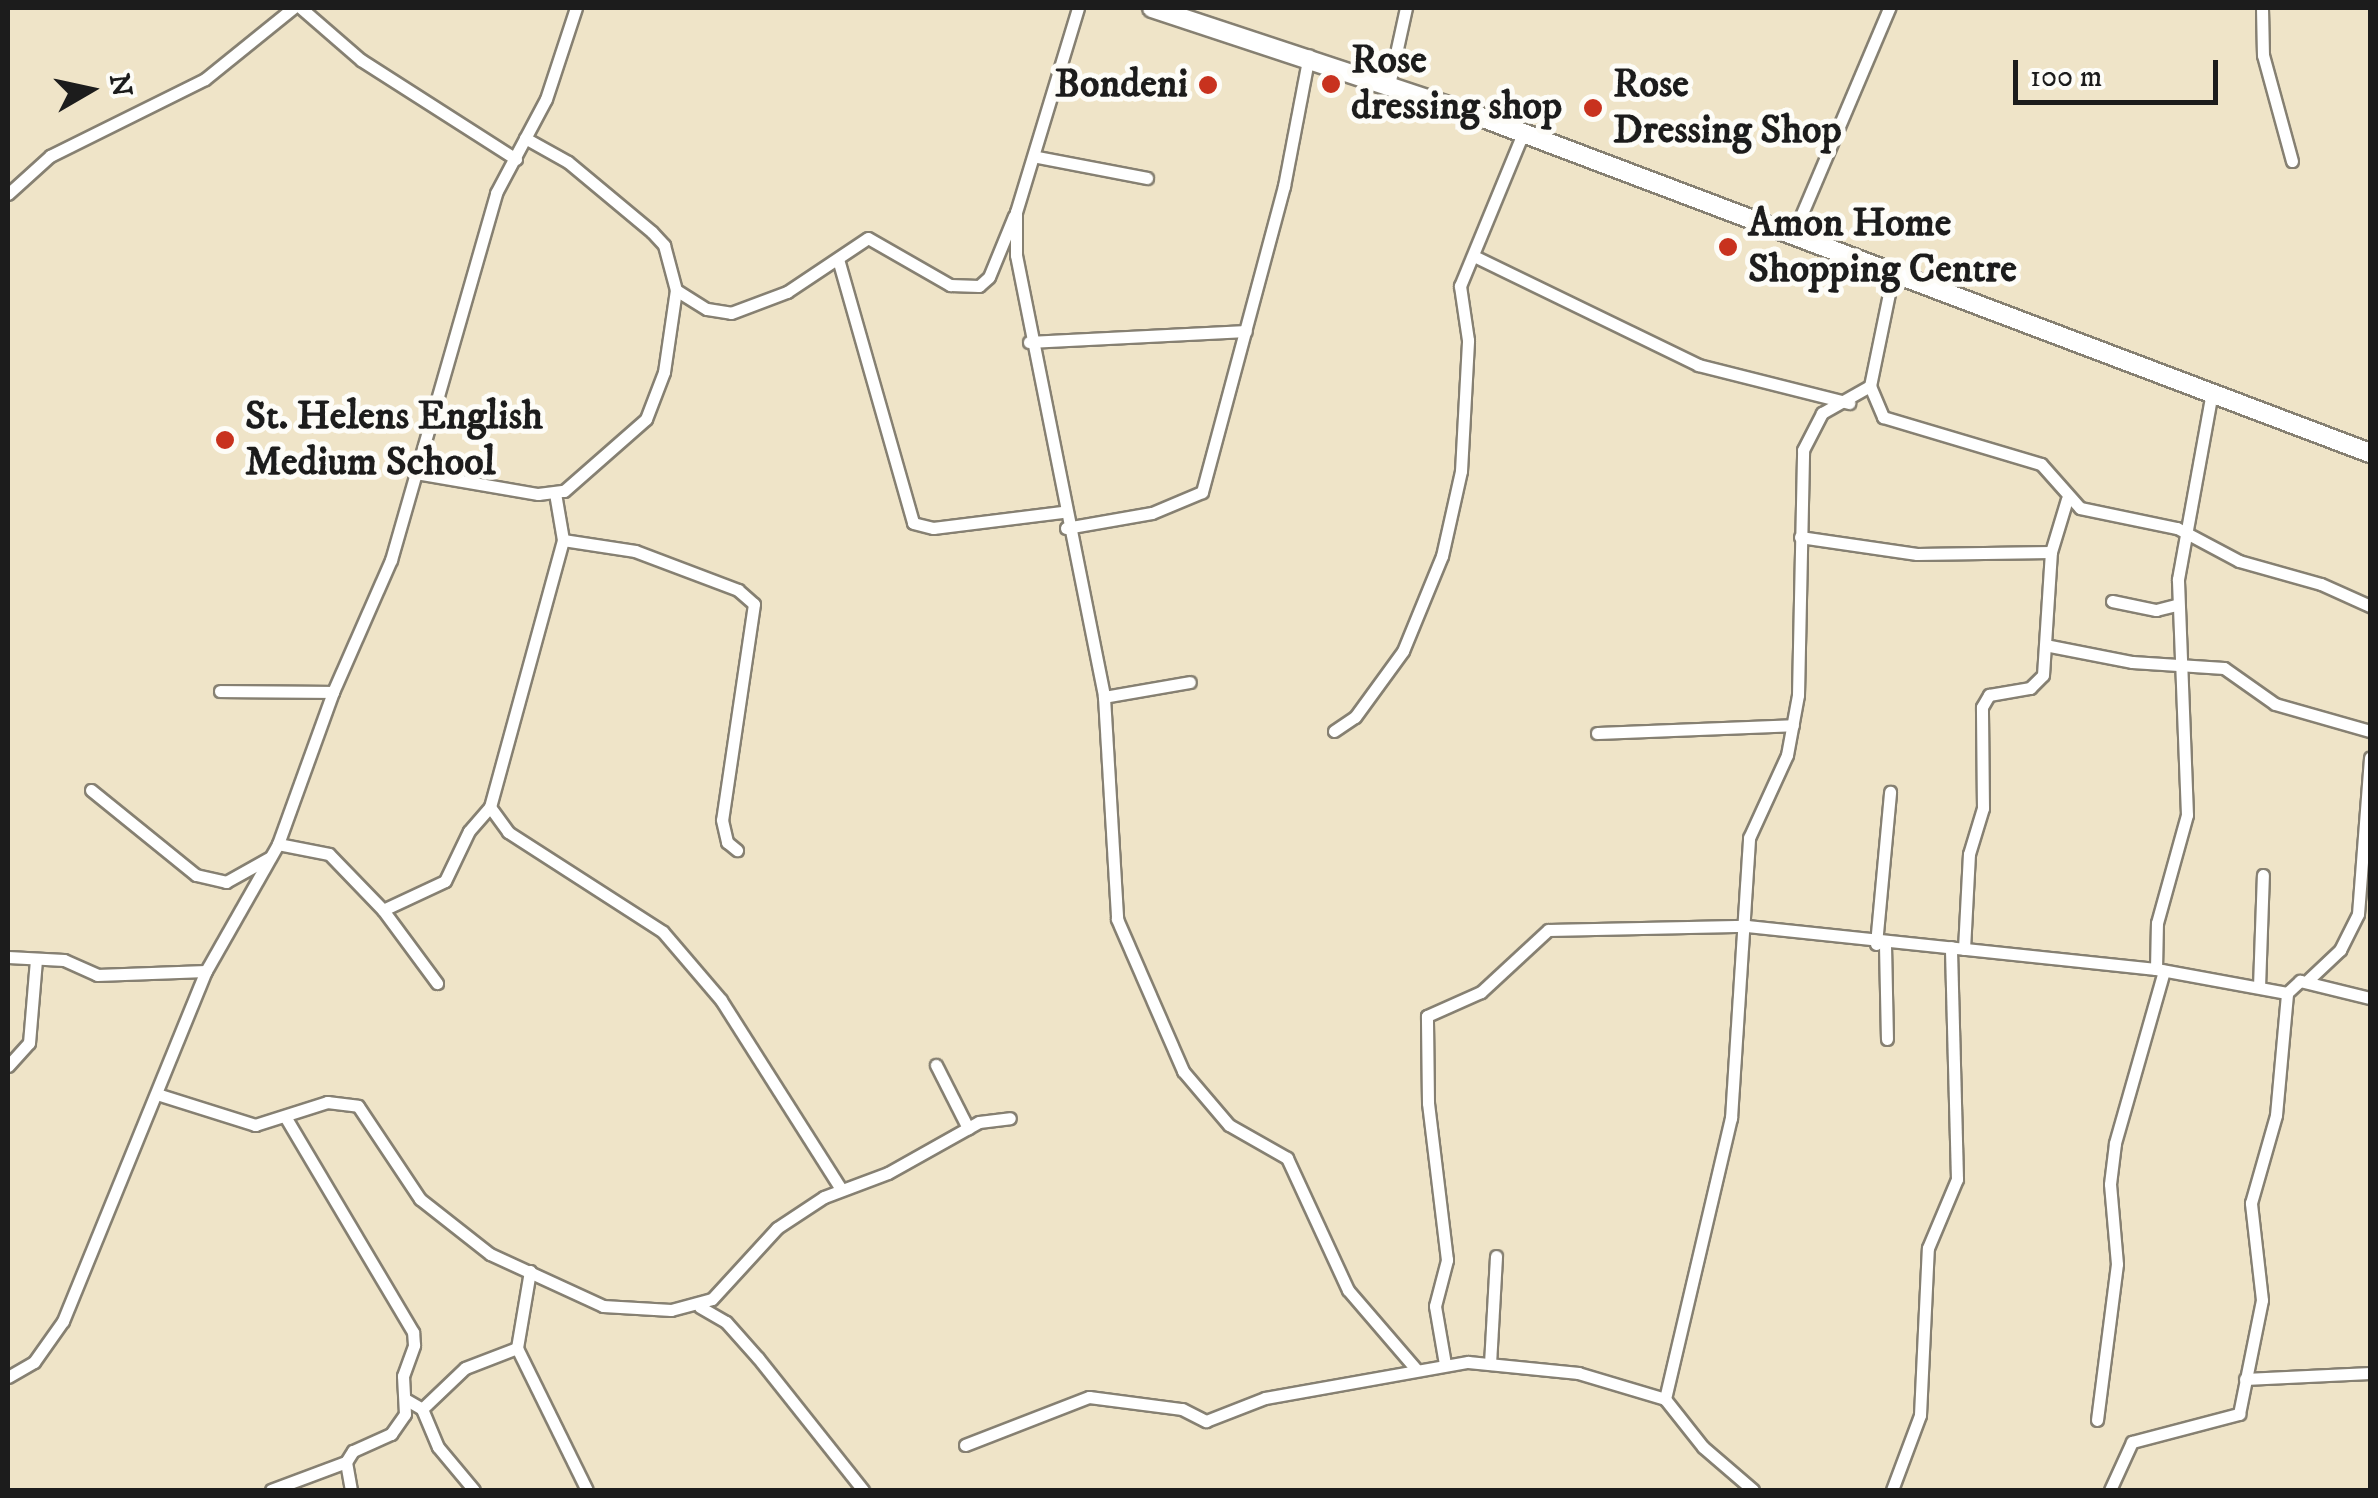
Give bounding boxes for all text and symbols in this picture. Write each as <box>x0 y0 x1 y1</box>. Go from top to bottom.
place label: Rose dressing shop <box>1351 37 1562 131</box>
north arrow <box>40 40 140 140</box>
scale bar <box>2018 40 2223 102</box>
text: 100 m <box>2030 59 2102 96</box>
place label: Bondeni <box>1055 61 1188 109</box>
place label: Rose Dressing Shop <box>1613 61 1842 155</box>
text: N <box>101 71 139 99</box>
marker: Rose dressing shop <box>1320 73 1342 95</box>
marker: Bondeni <box>1197 74 1219 96</box>
marker: Rose Dressing Shop <box>1582 97 1604 119</box>
place label: Amon Home Shopping Centre <box>1748 200 2017 294</box>
marker: Amon Home Shopping Centre <box>1717 236 1739 258</box>
place label: St. Helens English Medium School <box>245 393 543 487</box>
marker: St. Helens English Medium School <box>214 429 236 451</box>

